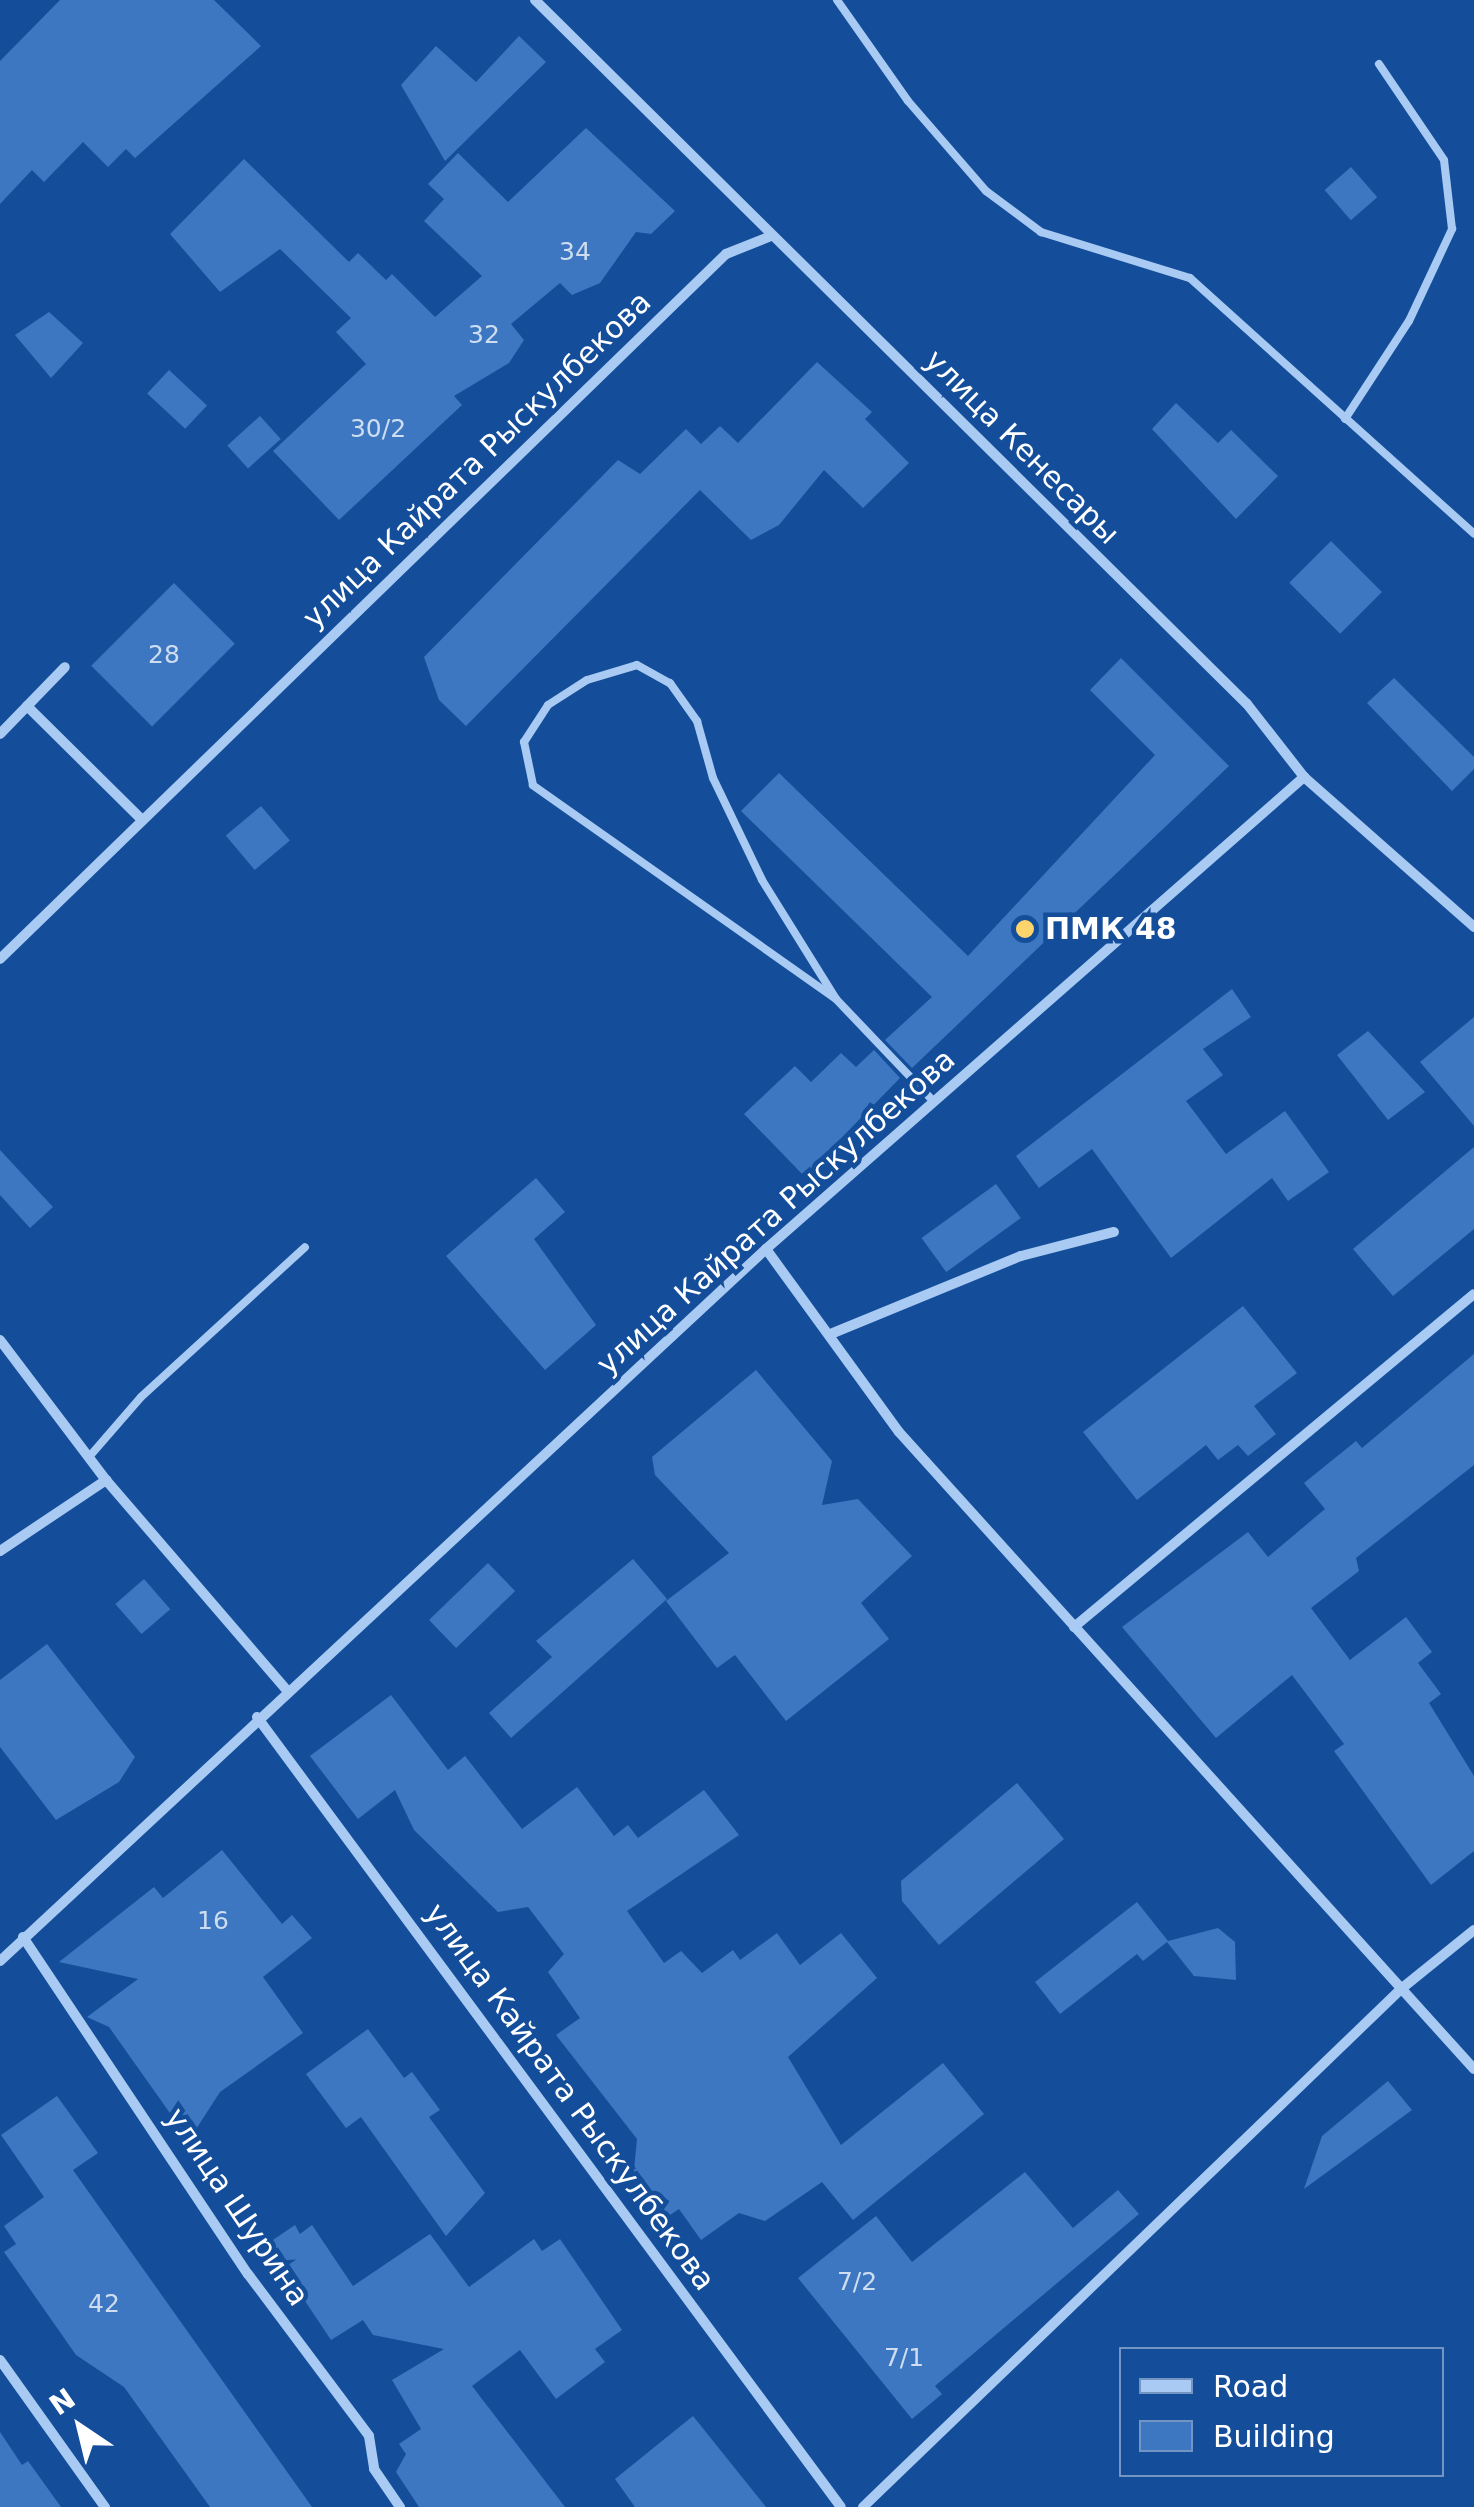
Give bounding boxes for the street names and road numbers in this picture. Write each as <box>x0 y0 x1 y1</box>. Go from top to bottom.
street label: улица Кайрата Рыскулбекова <box>296 284 658 636</box>
street label: улица Кенесары <box>917 342 1127 552</box>
street label: улица Кайрата Рыскулбекова <box>589 1042 963 1382</box>
street label: улица Кайрата Рыскулбекова <box>417 1896 723 2298</box>
street label: улица Шурина <box>157 2101 317 2313</box>

